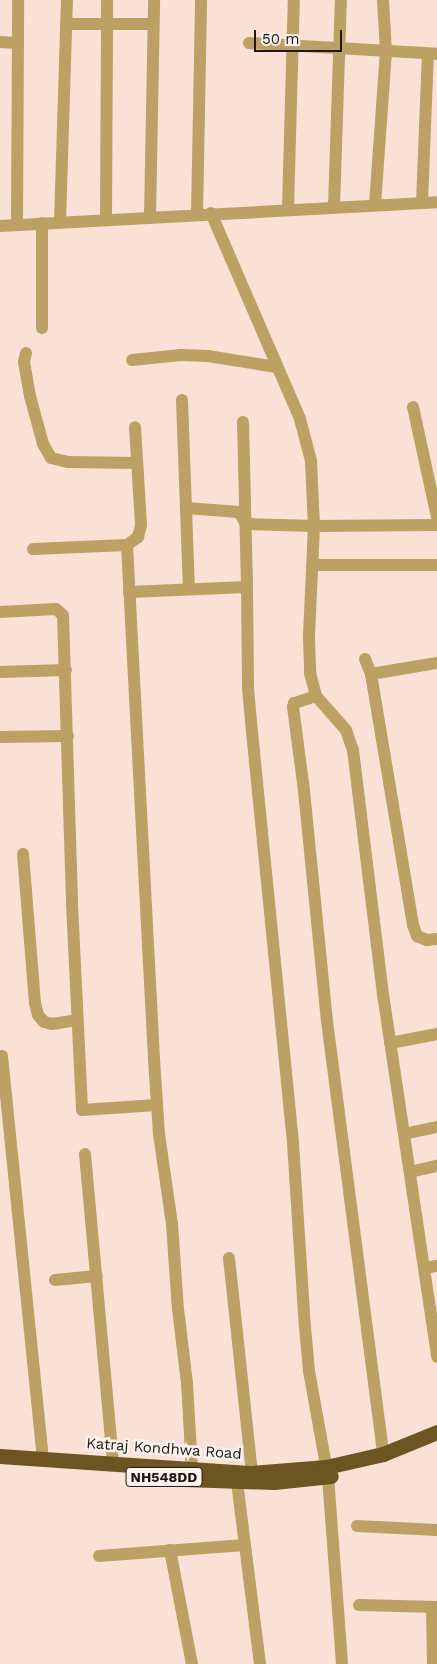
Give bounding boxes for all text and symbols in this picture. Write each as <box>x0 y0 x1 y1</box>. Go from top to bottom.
scale bar <box>257 20 344 52</box>
text: 50 m <box>262 30 299 48</box>
street label: Katraj Kondhwa Road <box>85 1435 243 1463</box>
road number: NH548DD <box>125 1465 203 1488</box>

